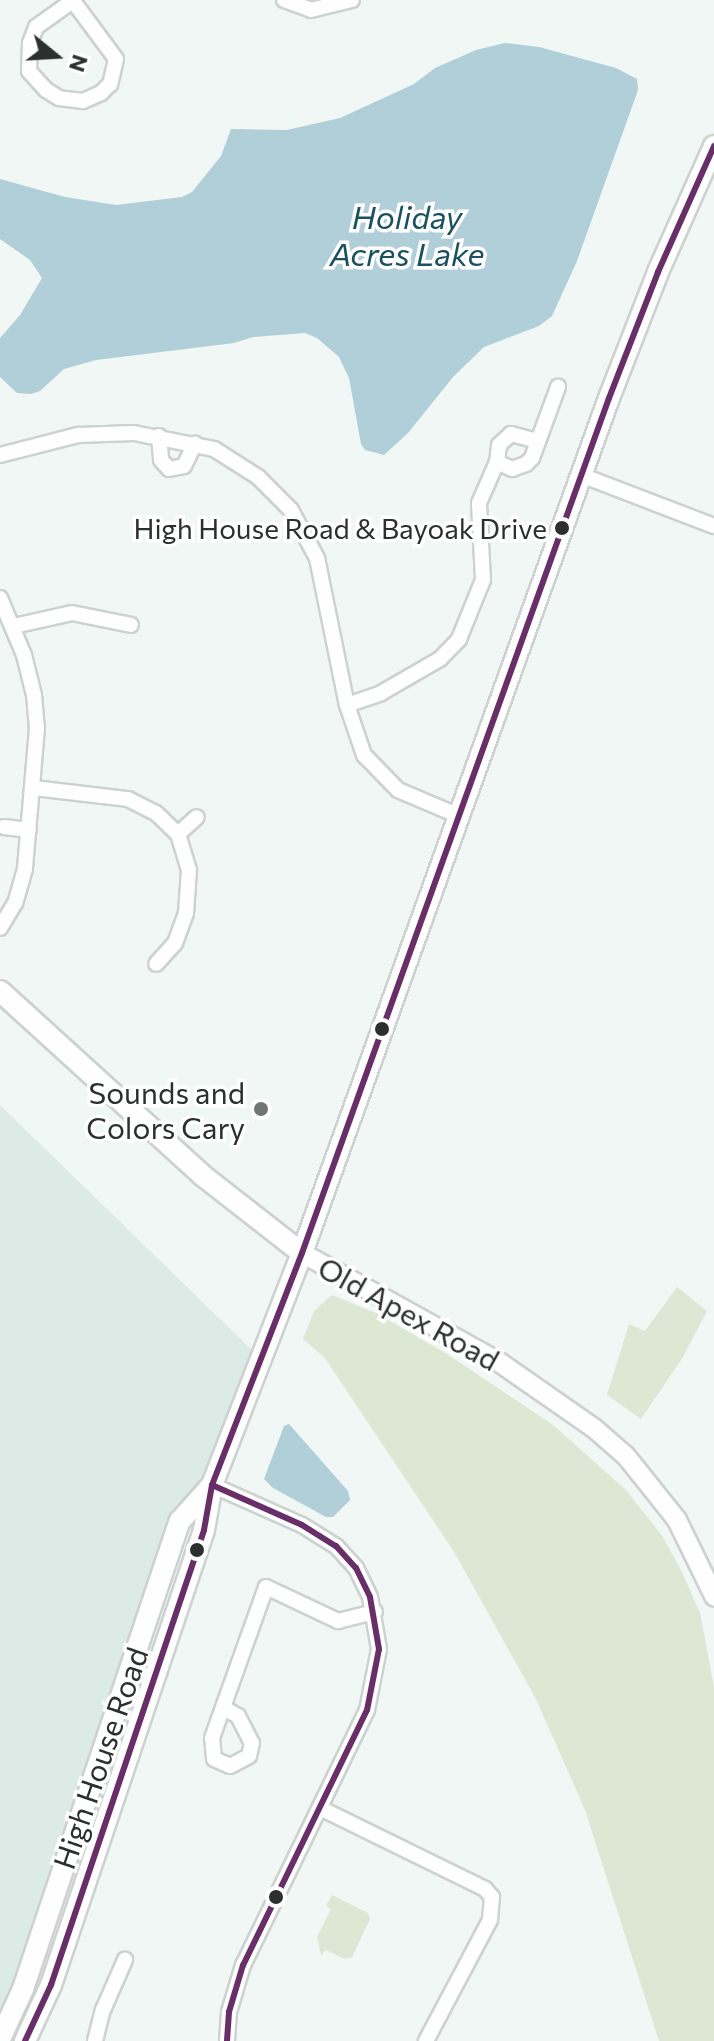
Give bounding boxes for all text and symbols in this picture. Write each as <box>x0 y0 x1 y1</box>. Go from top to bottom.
north arrow <box>16 16 96 96</box>
text: N <box>64 52 95 76</box>
water label: Holiday Acres Lake <box>330 198 484 273</box>
place label: High House Road & Bayoak Drive <box>133 511 547 545</box>
marker: High House Road & Bayoak Drive <box>554 520 570 536</box>
unlabelled marker <box>374 1021 390 1037</box>
place label: Sounds and Colors Cary <box>86 1074 245 1144</box>
marker: Sounds and Colors Cary <box>252 1100 270 1118</box>
street label: Old Apex Road <box>312 1248 506 1378</box>
unlabelled marker <box>189 1542 205 1558</box>
street label: High House Road <box>45 1643 155 1873</box>
unlabelled marker <box>268 1889 284 1905</box>

